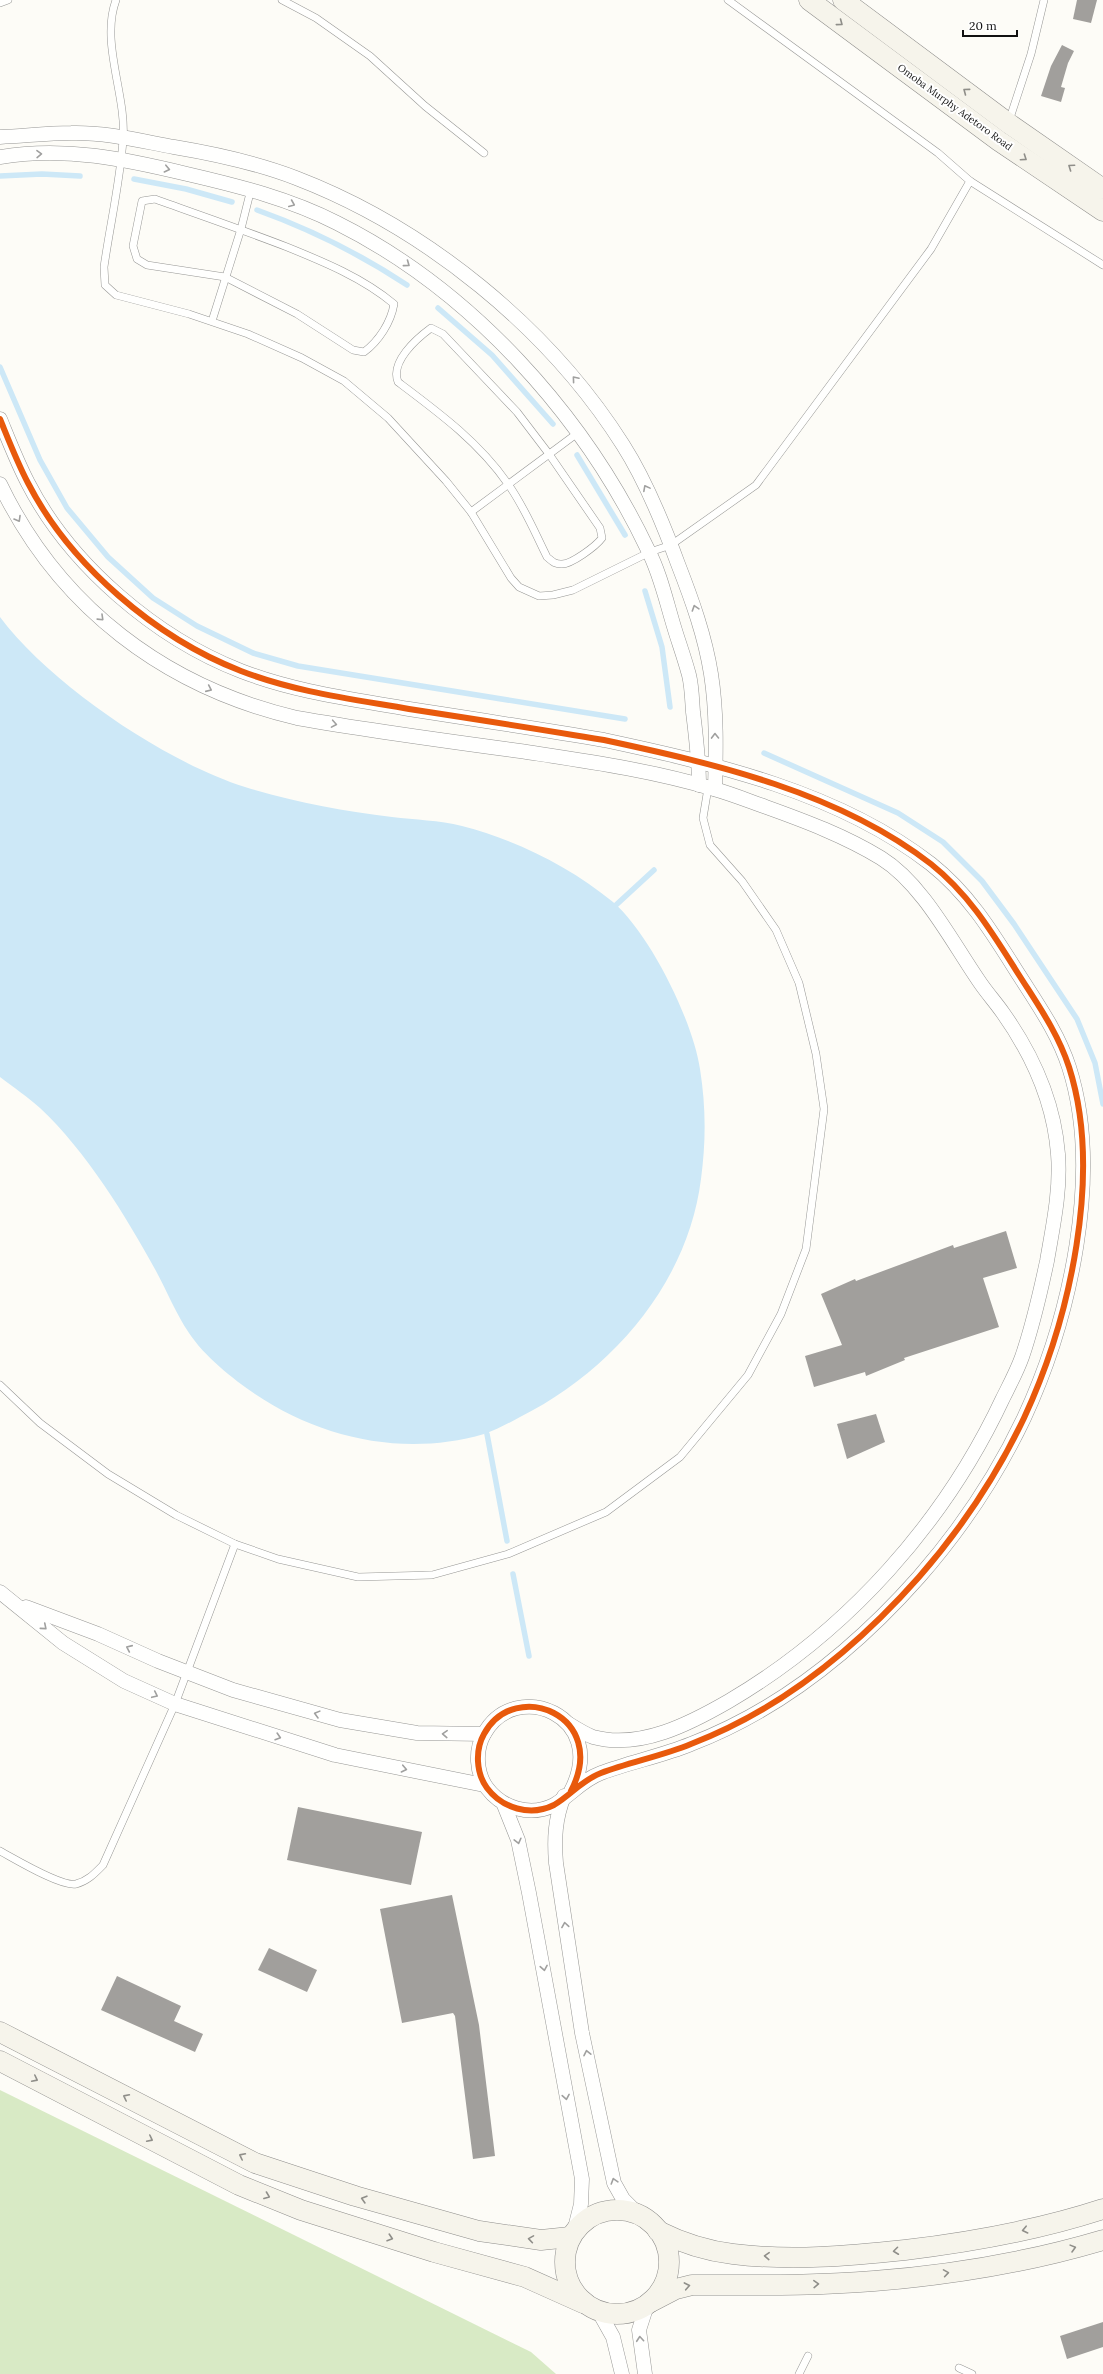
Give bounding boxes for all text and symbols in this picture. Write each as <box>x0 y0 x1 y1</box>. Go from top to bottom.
scale bar <box>963 12 1017 38</box>
one-way arrow <box>836 18 843 25</box>
text: 20 m <box>969 18 997 33</box>
street label: Omoba Murphy Adetoro Road <box>895 61 1015 153</box>
one-way arrow <box>963 89 970 96</box>
one-way arrow <box>36 149 42 158</box>
one-way arrow <box>1020 153 1027 161</box>
one-way arrow <box>1068 164 1075 172</box>
one-way arrow <box>164 165 170 173</box>
one-way arrow <box>289 199 296 207</box>
one-way arrow <box>403 259 410 267</box>
one-way arrow <box>573 377 580 384</box>
one-way arrow <box>643 485 651 492</box>
one-way arrow <box>13 515 20 522</box>
one-way arrow <box>691 605 700 612</box>
one-way arrow <box>96 613 104 621</box>
one-way arrow <box>206 684 213 692</box>
one-way arrow <box>331 719 337 728</box>
one-way arrow <box>711 733 719 739</box>
one-way arrow <box>40 1623 47 1630</box>
one-way arrow <box>125 1645 133 1653</box>
one-way arrow <box>150 1690 158 1698</box>
one-way arrow <box>314 1710 321 1719</box>
one-way arrow <box>442 1730 448 1739</box>
one-way arrow <box>274 1732 281 1740</box>
one-way arrow <box>400 1764 407 1772</box>
one-way arrow <box>513 1838 521 1844</box>
one-way arrow <box>562 1922 570 1928</box>
one-way arrow <box>539 1965 547 1972</box>
one-way arrow <box>583 2050 591 2057</box>
one-way arrow <box>30 2074 38 2082</box>
one-way arrow <box>561 2093 569 2100</box>
one-way arrow <box>122 2095 130 2102</box>
one-way arrow <box>146 2134 153 2142</box>
one-way arrow <box>238 2153 246 2161</box>
one-way arrow <box>610 2177 619 2184</box>
one-way arrow <box>263 2191 270 2199</box>
one-way arrow <box>361 2195 368 2204</box>
one-way arrow <box>1021 2225 1028 2233</box>
one-way arrow <box>386 2233 393 2241</box>
one-way arrow <box>528 2235 534 2244</box>
one-way arrow <box>1070 2244 1077 2253</box>
one-way arrow <box>893 2246 900 2255</box>
one-way arrow <box>764 2252 770 2261</box>
one-way arrow <box>943 2269 949 2278</box>
one-way arrow <box>813 2279 819 2288</box>
one-way arrow <box>683 2283 690 2291</box>
one-way arrow <box>636 2336 645 2342</box>

